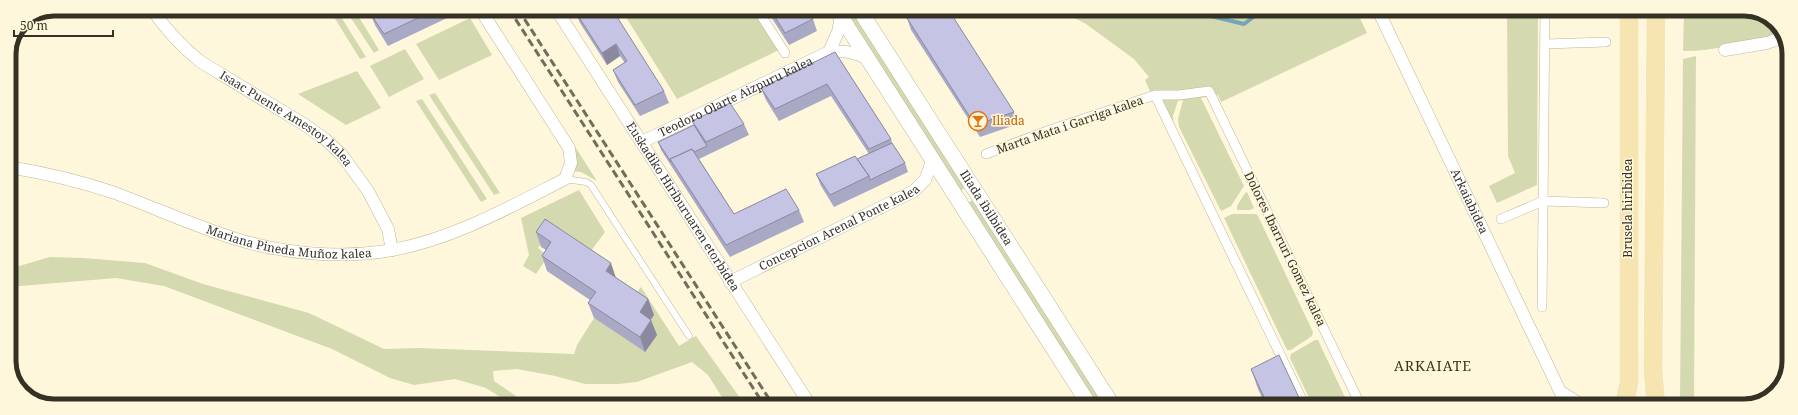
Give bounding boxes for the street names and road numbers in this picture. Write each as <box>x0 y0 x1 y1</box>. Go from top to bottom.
street label: Teodoro Olarte Aizpuru kalea <box>655 52 816 141</box>
street label: Isaac Puente Amestoy kalea <box>217 66 357 170</box>
street label: Marta Mata i Garriga kalea <box>994 91 1146 158</box>
street label: Euskadiko Hiriburuaren etorbidea <box>623 118 744 295</box>
street label: Brusela hiribidea <box>1619 158 1636 258</box>
street label: Iliada ibilbidea <box>956 166 1017 249</box>
street label: Arkaiabidea <box>1447 166 1493 237</box>
street label: Dolores Ibarruri Gomez kalea <box>1241 169 1330 329</box>
street label: Concepcion Arenal Ponte kalea <box>756 181 924 274</box>
street label: Mariana Pineda Muñoz kalea <box>204 221 373 262</box>

